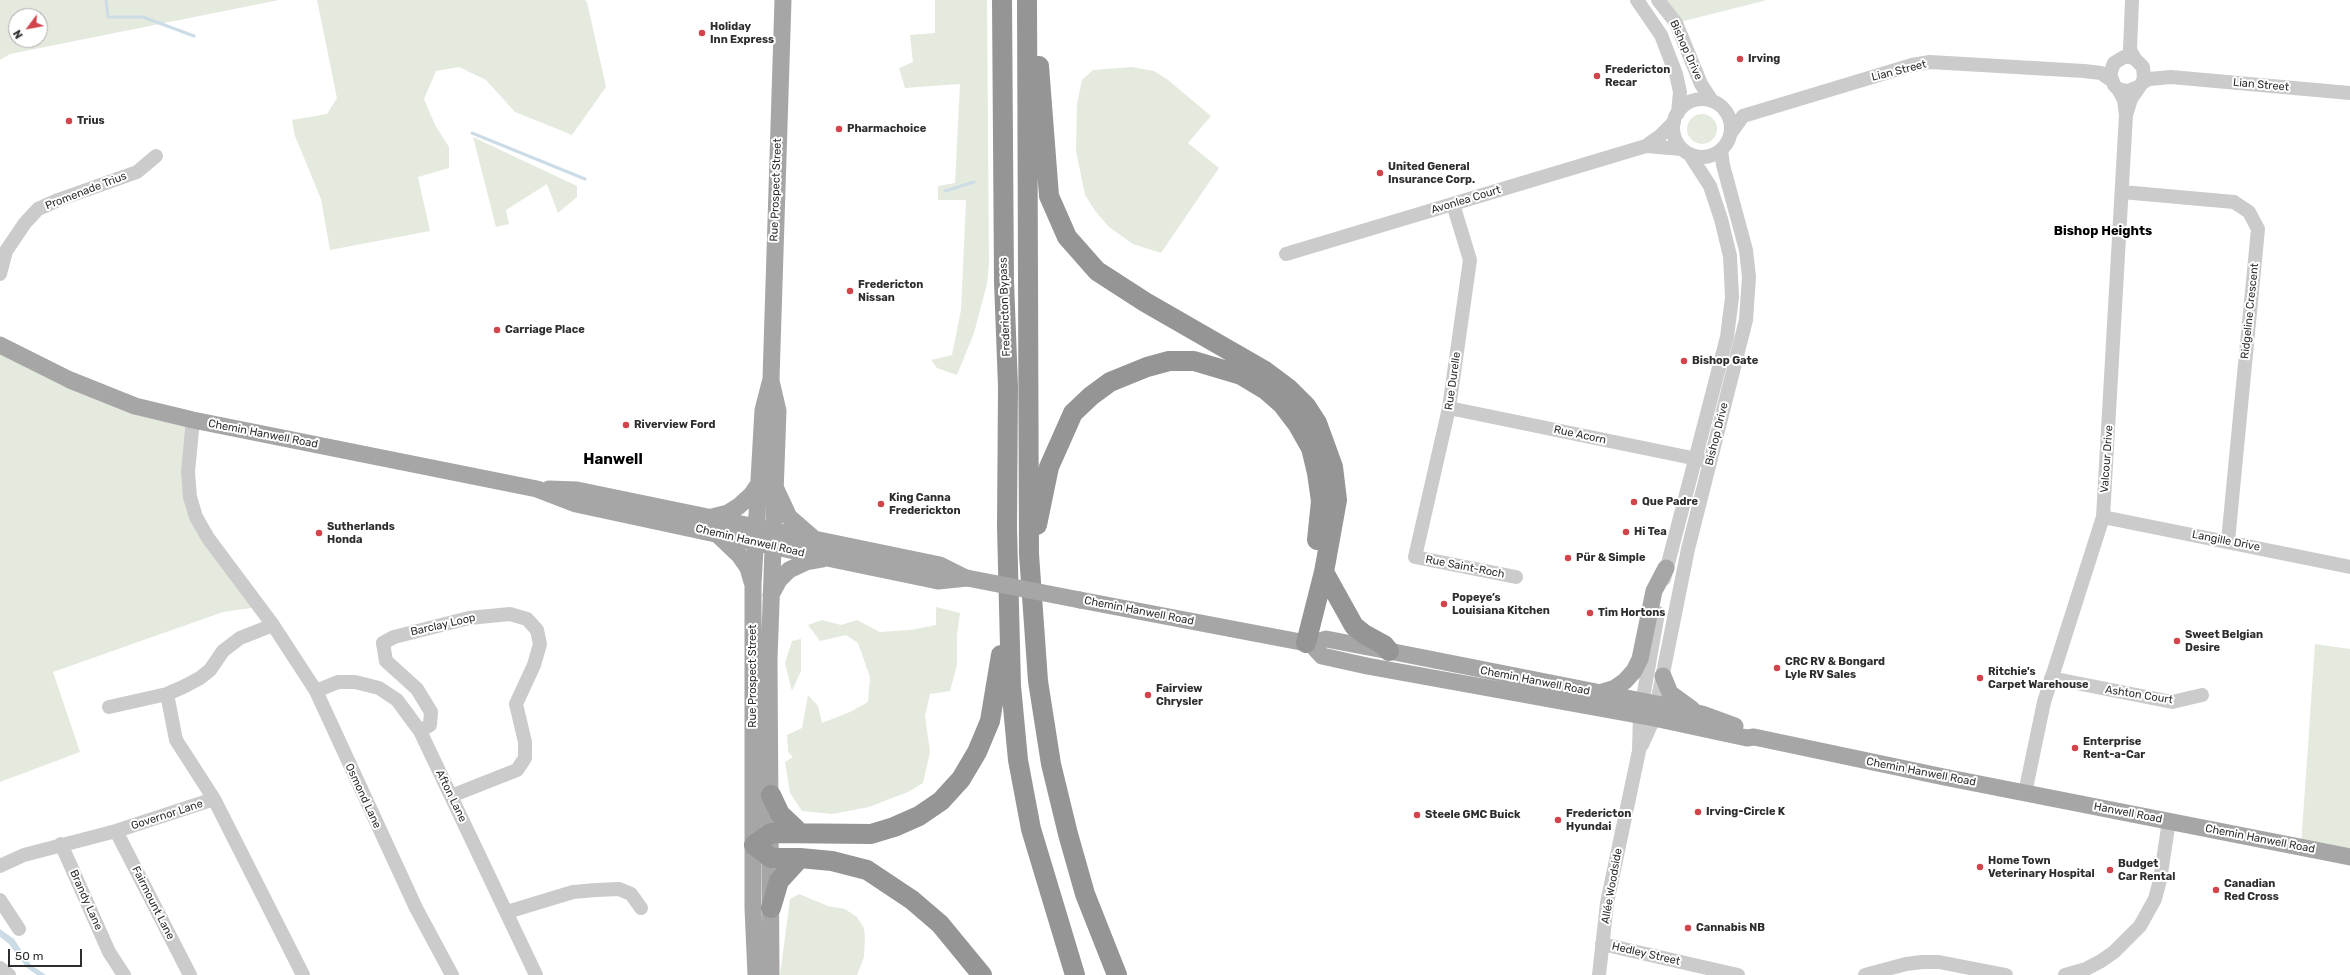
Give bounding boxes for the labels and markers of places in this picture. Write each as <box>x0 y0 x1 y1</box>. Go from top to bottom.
place label: Holiday Inn Express <box>710 20 774 46</box>
marker: Holiday Inn Express <box>697 28 707 38</box>
place label: Irving <box>1748 52 1780 66</box>
marker: Irving <box>1735 54 1745 64</box>
place label: Fredericton Recar <box>1605 63 1670 89</box>
marker: Fredericton Recar <box>1592 71 1602 81</box>
place label: Trius <box>77 114 105 128</box>
marker: Trius <box>64 116 74 126</box>
place label: Pharmachoice <box>847 122 926 136</box>
marker: Pharmachoice <box>834 124 844 134</box>
place label: United General Insurance Corp. <box>1388 160 1475 186</box>
marker: United General Insurance Corp. <box>1375 168 1385 178</box>
place label: Fredericton Nissan <box>858 278 923 304</box>
marker: Fredericton Nissan <box>845 286 855 296</box>
place label: Carriage Place <box>505 323 585 337</box>
marker: Carriage Place <box>492 325 502 335</box>
place label: Bishop Gate <box>1692 354 1758 368</box>
marker: Bishop Gate <box>1679 356 1689 366</box>
place label: Riverview Ford <box>634 418 716 432</box>
marker: Riverview Ford <box>621 420 631 430</box>
place label: King Canna Frederickton <box>889 491 961 517</box>
place label: Que Padre <box>1642 495 1698 509</box>
marker: Que Padre <box>1629 497 1639 507</box>
marker: King Canna Frederickton <box>876 499 886 509</box>
place label: Sutherlands Honda <box>327 520 395 546</box>
place label: Hi Tea <box>1634 525 1667 539</box>
marker: Hi Tea <box>1621 527 1631 537</box>
marker: Sutherlands Honda <box>314 528 324 538</box>
place label: Pür & Simple <box>1576 551 1645 565</box>
marker: Pür & Simple <box>1563 553 1573 563</box>
place label: Popeye’s Louisiana Kitchen <box>1452 591 1550 617</box>
marker: Popeye’s Louisiana Kitchen <box>1439 599 1449 609</box>
place label: Tim Hortons <box>1598 606 1665 620</box>
marker: Tim Hortons <box>1585 608 1595 618</box>
place label: Sweet Belgian Desire <box>2185 628 2263 654</box>
marker: Sweet Belgian Desire <box>2172 636 2182 646</box>
place label: CRC RV & Bongard Lyle RV Sales <box>1785 655 1885 681</box>
marker: CRC RV & Bongard Lyle RV Sales <box>1772 663 1782 673</box>
place label: Ritchie's Carpet Warehouse <box>1988 665 2089 691</box>
marker: Ritchie's Carpet Warehouse <box>1975 673 1985 683</box>
place label: Fairview Chrysler <box>1156 682 1203 708</box>
marker: Fairview Chrysler <box>1143 690 1153 700</box>
place label: Enterprise Rent-a-Car <box>2083 735 2145 761</box>
marker: Enterprise Rent-a-Car <box>2070 743 2080 753</box>
place label: Irving-Circle K <box>1706 805 1785 819</box>
place label: Fredericton Hyundai <box>1566 807 1631 833</box>
marker: Irving-Circle K <box>1693 807 1703 817</box>
place label: Steele GMC Buick <box>1425 808 1520 822</box>
marker: Steele GMC Buick <box>1412 810 1422 820</box>
marker: Fredericton Hyundai <box>1553 815 1563 825</box>
place label: Home Town Veterinary Hospital <box>1988 854 2095 880</box>
place label: Budget Car Rental <box>2118 857 2175 883</box>
marker: Home Town Veterinary Hospital <box>1975 862 1985 872</box>
marker: Budget Car Rental <box>2105 865 2115 875</box>
place label: Canadian Red Cross <box>2224 877 2279 903</box>
marker: Canadian Red Cross <box>2211 885 2221 895</box>
place label: Cannabis NB <box>1696 921 1765 935</box>
marker: Cannabis NB <box>1683 923 1693 933</box>

